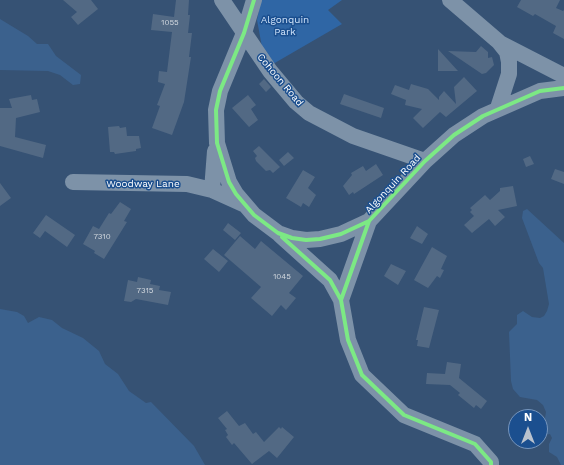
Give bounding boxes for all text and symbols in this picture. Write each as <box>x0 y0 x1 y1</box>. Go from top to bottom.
park label: Algonquin Park <box>261 14 309 38</box>
house number: 1055 <box>161 18 179 28</box>
street label: Cohoon Road <box>254 51 306 109</box>
street label: Algonquin Road <box>363 152 423 216</box>
street label: Woodway Lane <box>106 178 180 190</box>
house number: 7310 <box>93 232 111 242</box>
house number: 1045 <box>273 272 291 282</box>
house number: 7315 <box>137 286 153 296</box>
north arrow <box>508 409 548 449</box>
text: N <box>524 411 532 424</box>

